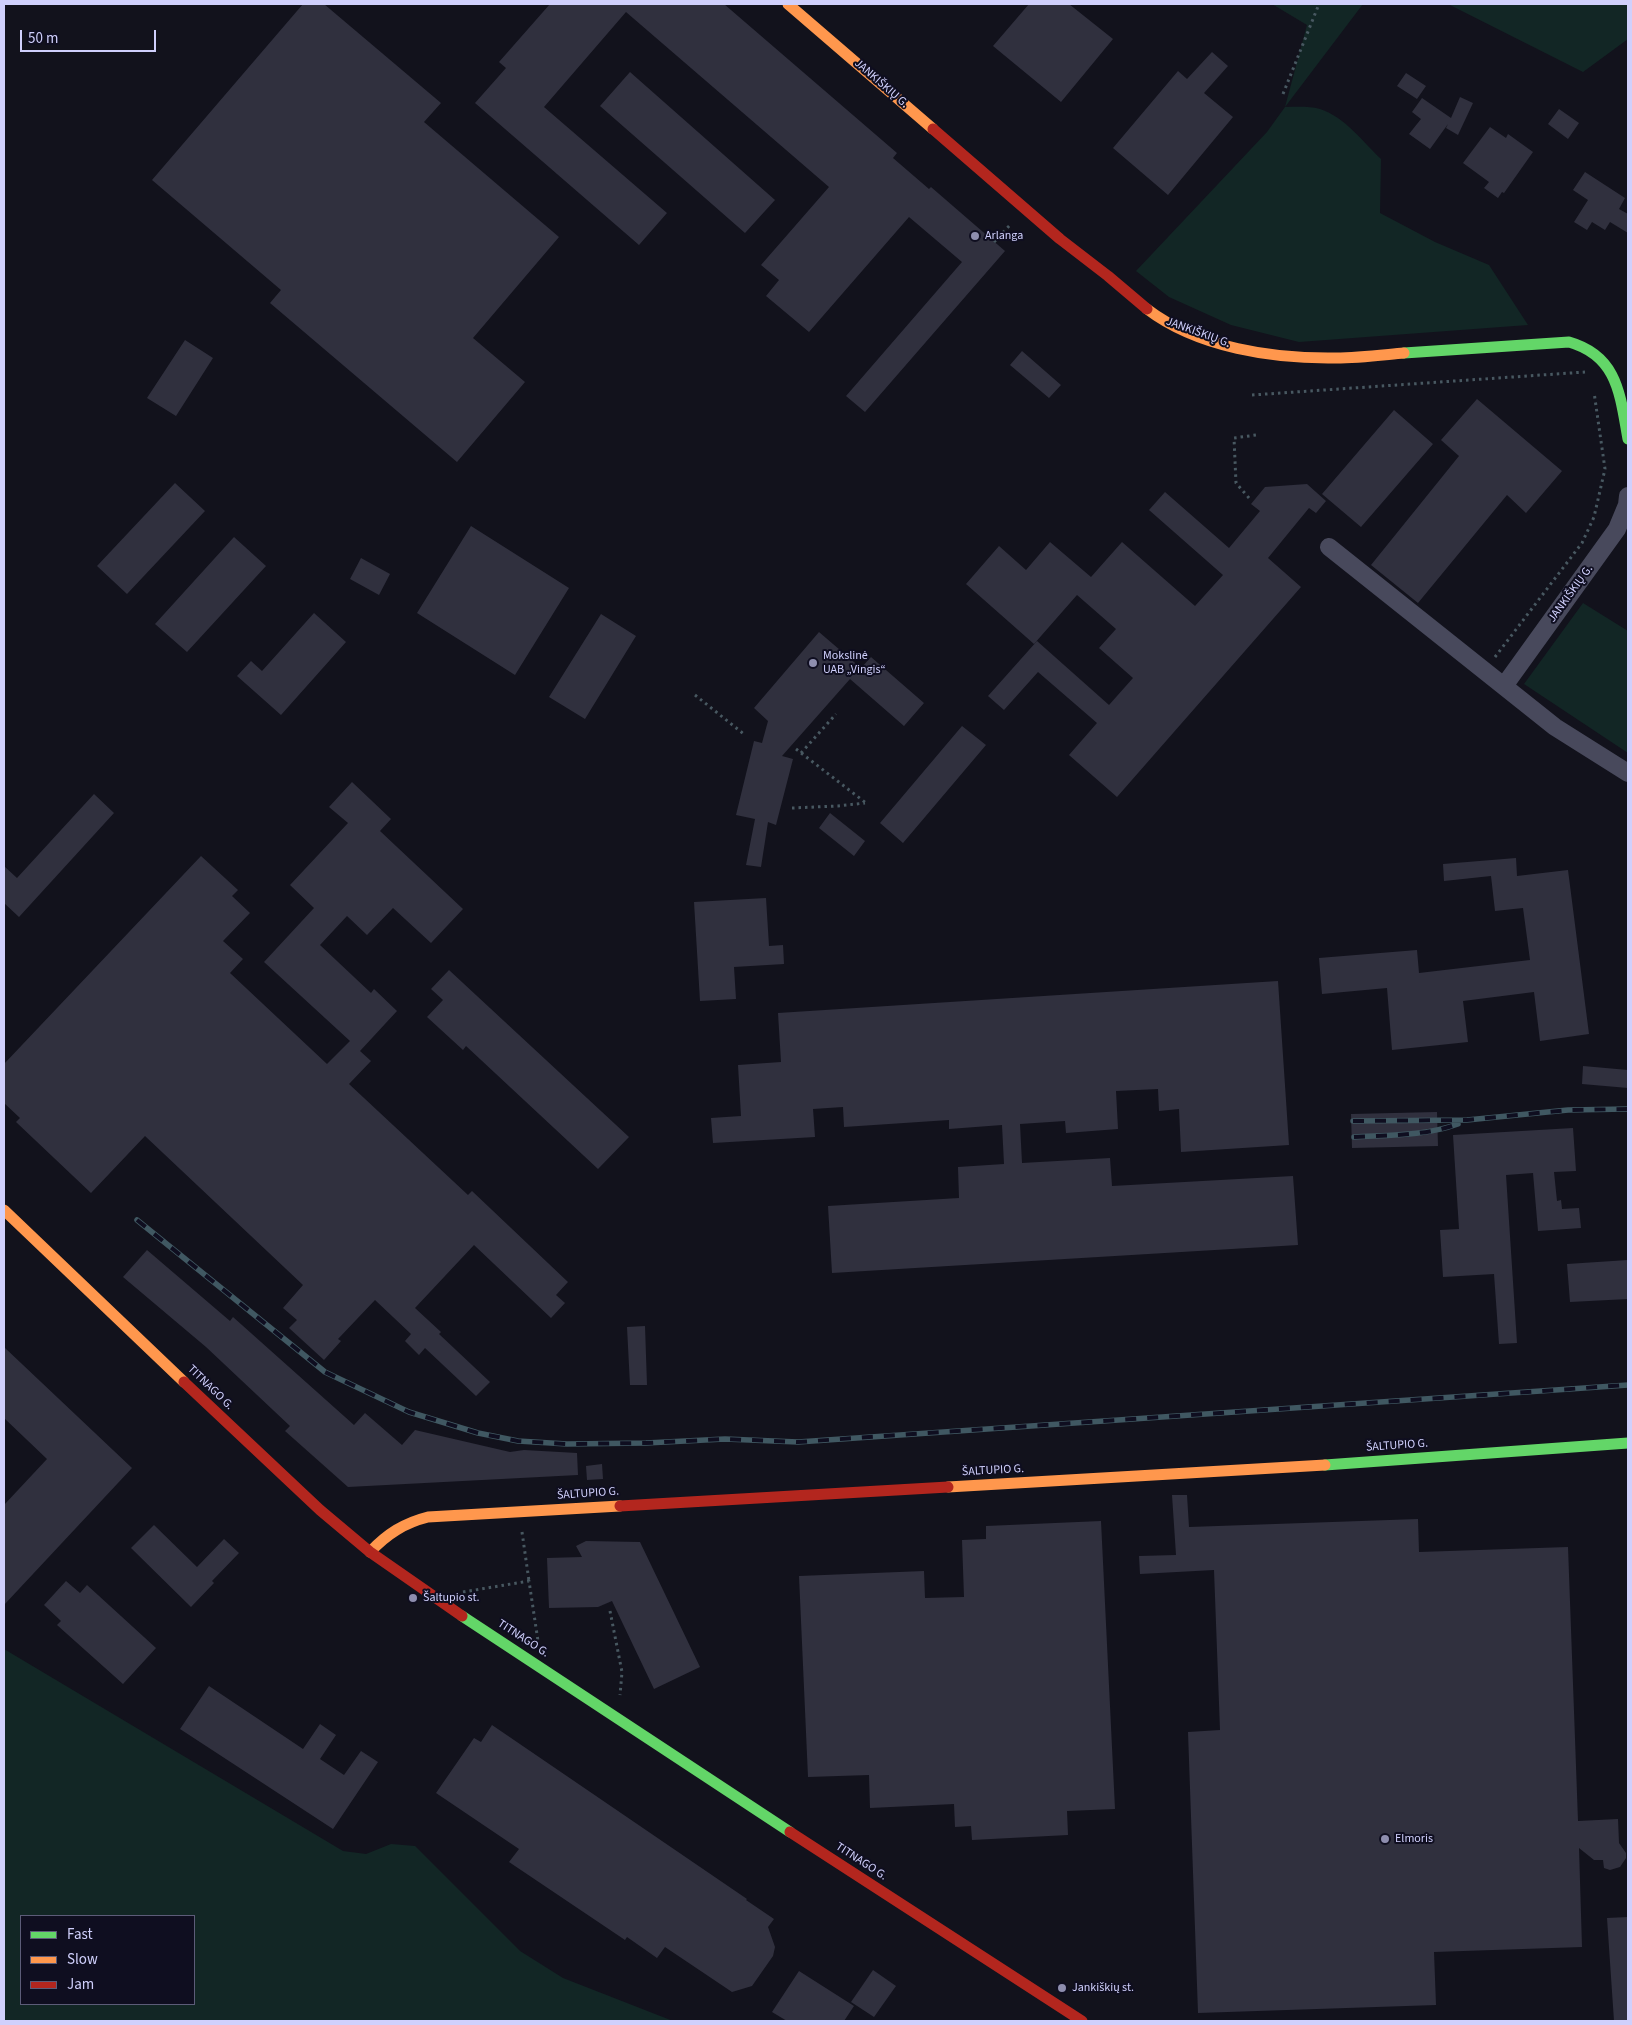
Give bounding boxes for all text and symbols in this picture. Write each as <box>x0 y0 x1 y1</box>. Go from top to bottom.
scale bar <box>22 20 159 52</box>
text: 50 m <box>28 28 58 49</box>
street label: JANKIŠKIŲ G. <box>851 57 911 111</box>
place label: Arlanga <box>985 229 1023 243</box>
marker: Arlanga <box>969 230 981 242</box>
street label: JANKIŠKIŲ G. <box>1164 315 1232 351</box>
street label: JANKIŠKIŲ G. <box>1545 563 1597 625</box>
place label: Mokslinė UAB „Vingis“ <box>823 649 886 677</box>
marker: Mokslinė UAB „Vingis“ <box>807 657 819 669</box>
street label: TITNAGO G. <box>184 1363 236 1413</box>
street label: ŠALTUPIO G. <box>1365 1437 1429 1455</box>
street label: ŠALTUPIO G. <box>962 1462 1024 1480</box>
street label: ŠALTUPIO G. <box>556 1485 620 1503</box>
place label: Šaltupio st. <box>423 1591 480 1605</box>
marker: Šaltupio st. <box>407 1592 419 1604</box>
street label: TITNAGO G. <box>495 1617 551 1661</box>
place label: Elmoris <box>1395 1832 1433 1846</box>
marker: Elmoris <box>1379 1833 1391 1845</box>
street label: TITNAGO G. <box>833 1840 889 1884</box>
legend <box>20 1915 195 2005</box>
text: Fast <box>67 1924 93 1945</box>
text: Slow <box>67 1949 98 1970</box>
text: Jam <box>67 1974 94 1995</box>
place label: Jankiškių st. <box>1072 1981 1134 1995</box>
marker: Jankiškių st. <box>1056 1982 1068 1994</box>

